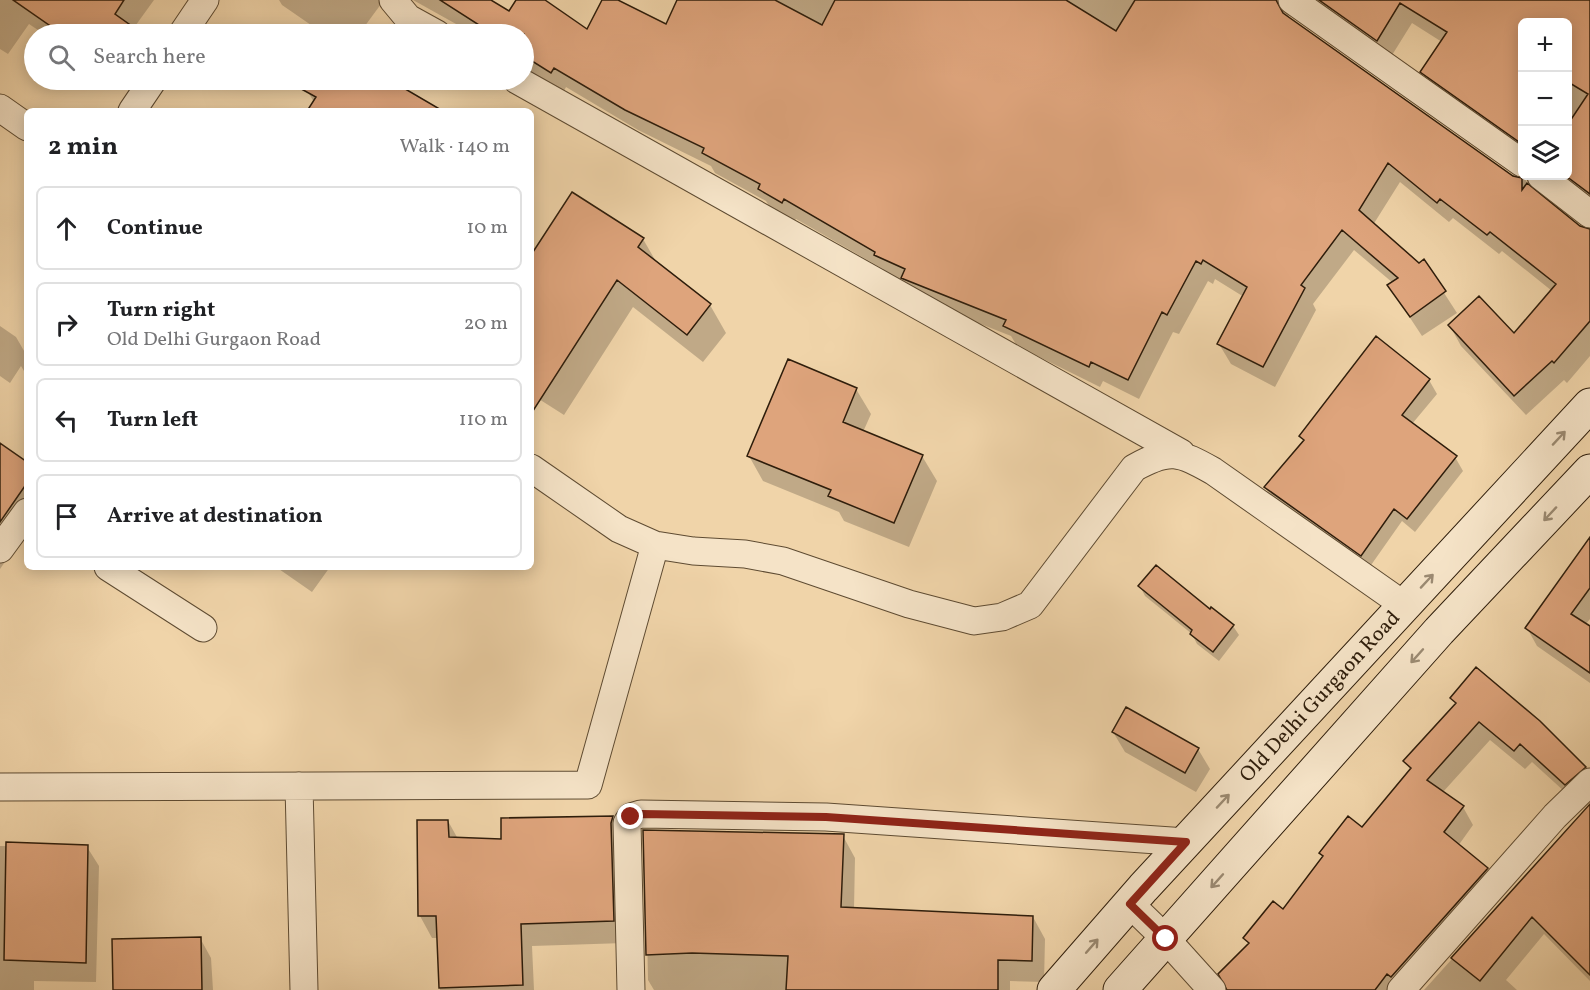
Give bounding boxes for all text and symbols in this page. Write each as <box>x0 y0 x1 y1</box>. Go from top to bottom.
map controls <box>1518 18 1572 180</box>
button: + <box>1518 18 1572 72</box>
search box <box>24 24 534 90</box>
icon: search <box>45 41 78 74</box>
text: Search here <box>93 42 206 73</box>
button: − <box>1518 72 1572 126</box>
button: layers <box>1518 126 1572 180</box>
text: 2 min <box>48 129 118 165</box>
text: Walk · 140 m <box>400 133 510 161</box>
icon: ahead <box>50 212 83 245</box>
text: Continue <box>107 213 203 244</box>
text: 10 m <box>467 214 508 242</box>
text: Turn right <box>107 295 215 326</box>
icon: right <box>50 308 83 341</box>
text: 20 m <box>464 310 508 338</box>
text: Old Delhi Gurgaon Road <box>107 326 321 354</box>
icon: left <box>50 404 83 437</box>
text: Turn left <box>107 405 198 436</box>
text: 110 m <box>459 406 508 434</box>
one-way arrow <box>1552 431 1566 446</box>
icon: arrive <box>50 500 83 533</box>
text: Arrive at destination <box>107 501 323 532</box>
one-way arrow <box>1543 506 1557 521</box>
one-way arrow <box>1419 574 1433 589</box>
street label: Old Delhi Gurgaon Road <box>1233 604 1407 789</box>
one-way arrow <box>1410 648 1424 663</box>
one-way arrow <box>1216 794 1230 809</box>
route end <box>617 803 643 829</box>
one-way arrow <box>1210 873 1224 888</box>
route start <box>1152 925 1178 951</box>
one-way arrow <box>1085 939 1099 954</box>

